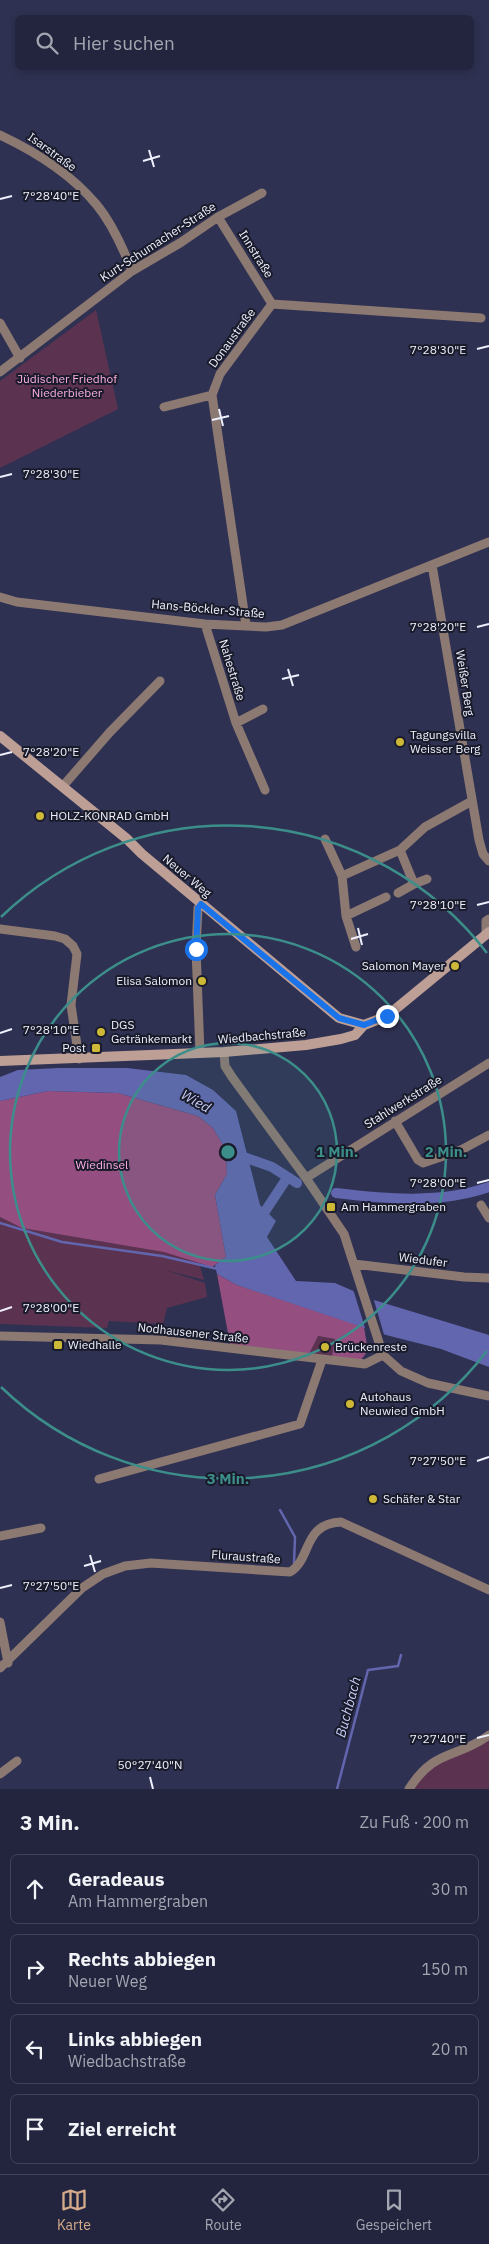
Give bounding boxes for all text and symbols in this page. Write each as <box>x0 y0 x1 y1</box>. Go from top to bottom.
search box <box>15 15 474 70</box>
icon: search <box>33 29 61 57</box>
text: Hier suchen <box>73 31 175 55</box>
street label: Isarstraße <box>25 129 80 174</box>
text: 7°28'40"E <box>23 188 79 203</box>
street label: Kurt-Schumacher-Straße <box>97 198 219 285</box>
street label: Innstraße <box>236 227 277 281</box>
street label: Donaustraße <box>205 305 258 370</box>
text: 7°28'30"E <box>410 342 466 357</box>
park label: Jüdischer Friedhof Niederbieber <box>17 371 117 400</box>
text: 7°28'30"E <box>23 466 79 481</box>
street label: Hans-Böckler-Straße <box>151 596 266 621</box>
text: 7°28'20"E <box>410 619 466 634</box>
street label: Nahestraße <box>216 637 249 703</box>
street label: Weißer Berg <box>453 649 478 718</box>
place label: Tagungsvilla Weisser Berg <box>410 727 481 756</box>
marker: Tagungsvilla Weisser Berg <box>394 736 406 748</box>
text: 7°28'20"E <box>23 744 79 759</box>
place label: HOLZ-KONRAD GmbH <box>50 808 169 823</box>
marker: HOLZ-KONRAD GmbH <box>34 810 46 822</box>
street label: Neuer Weg <box>160 851 215 901</box>
text: 7°28'10"E <box>410 897 466 912</box>
route start <box>185 938 208 961</box>
place label: Salomon Mayer <box>362 958 446 973</box>
marker: Salomon Mayer <box>449 960 461 972</box>
place label: Elisa Salomon <box>116 973 192 988</box>
marker: Elisa Salomon <box>196 975 208 987</box>
route end <box>376 1005 399 1028</box>
place label: DGS Getränkemarkt <box>111 1017 192 1046</box>
text: 7°28'10"E <box>23 1022 79 1037</box>
street label: Wiedbachstraße <box>217 1024 307 1047</box>
marker: DGS Getränkemarkt <box>95 1026 107 1038</box>
place label: Post <box>62 1040 86 1055</box>
marker: Post <box>90 1042 102 1054</box>
street label: Stahlwerkstraße <box>361 1071 445 1132</box>
water label: Wied <box>178 1085 215 1117</box>
text: 1 Min. <box>316 1142 358 1161</box>
text: 2 Min. <box>425 1142 467 1161</box>
centre of rings <box>219 1143 237 1161</box>
park label: Wiedinsel <box>76 1157 128 1172</box>
text: 7°28'00"E <box>410 1175 466 1190</box>
place label: Am Hammergraben <box>341 1199 446 1214</box>
marker: Am Hammergraben <box>325 1201 337 1213</box>
street label: Wiedufer <box>398 1249 449 1270</box>
text: 7°28'00"E <box>23 1300 79 1315</box>
street label: Nodhausener Straße <box>137 1319 250 1346</box>
place label: Wiedhalle <box>68 1337 122 1352</box>
marker: Wiedhalle <box>52 1339 64 1351</box>
place label: Brückenreste <box>335 1339 407 1354</box>
marker: Brückenreste <box>319 1341 331 1353</box>
place label: Autohaus Neuwied GmbH <box>360 1389 445 1418</box>
marker: Autohaus Neuwied GmbH <box>344 1398 356 1410</box>
text: 7°27'50"E <box>410 1453 466 1468</box>
text: 3 Min. <box>207 1469 249 1488</box>
place label: Schäfer & Star <box>383 1491 461 1506</box>
marker: Schäfer & Star <box>367 1493 379 1505</box>
street label: Fluraustraße <box>211 1547 282 1566</box>
text: 7°27'50"E <box>23 1578 79 1593</box>
water label: Buchbach <box>331 1675 365 1739</box>
text: 7°27'40"E <box>410 1731 466 1746</box>
text: 50°27'40"N <box>117 1757 183 1772</box>
text: 3 Min. <box>20 1808 80 1836</box>
text: Zu Fuß · 200 m <box>360 1812 469 1832</box>
text: Geradeaus <box>68 1867 165 1891</box>
icon: ahead <box>21 1875 49 1903</box>
text: 30 m <box>431 1879 468 1899</box>
text: Am Hammergraben <box>68 1891 208 1911</box>
text: Rechts abbiegen <box>68 1947 216 1971</box>
icon: right <box>21 1955 49 1983</box>
text: 150 m <box>421 1959 468 1979</box>
text: Neuer Weg <box>68 1971 147 1991</box>
text: Links abbiegen <box>68 2027 202 2051</box>
icon: left <box>21 2035 49 2063</box>
text: 20 m <box>431 2039 468 2059</box>
text: Wiedbachstraße <box>68 2051 186 2071</box>
icon: arrive <box>21 2115 49 2143</box>
text: Ziel erreicht <box>68 2117 176 2141</box>
tab: Karte <box>57 2186 91 2234</box>
tab: Route <box>205 2186 242 2234</box>
tab: Gespeichert <box>356 2186 432 2234</box>

